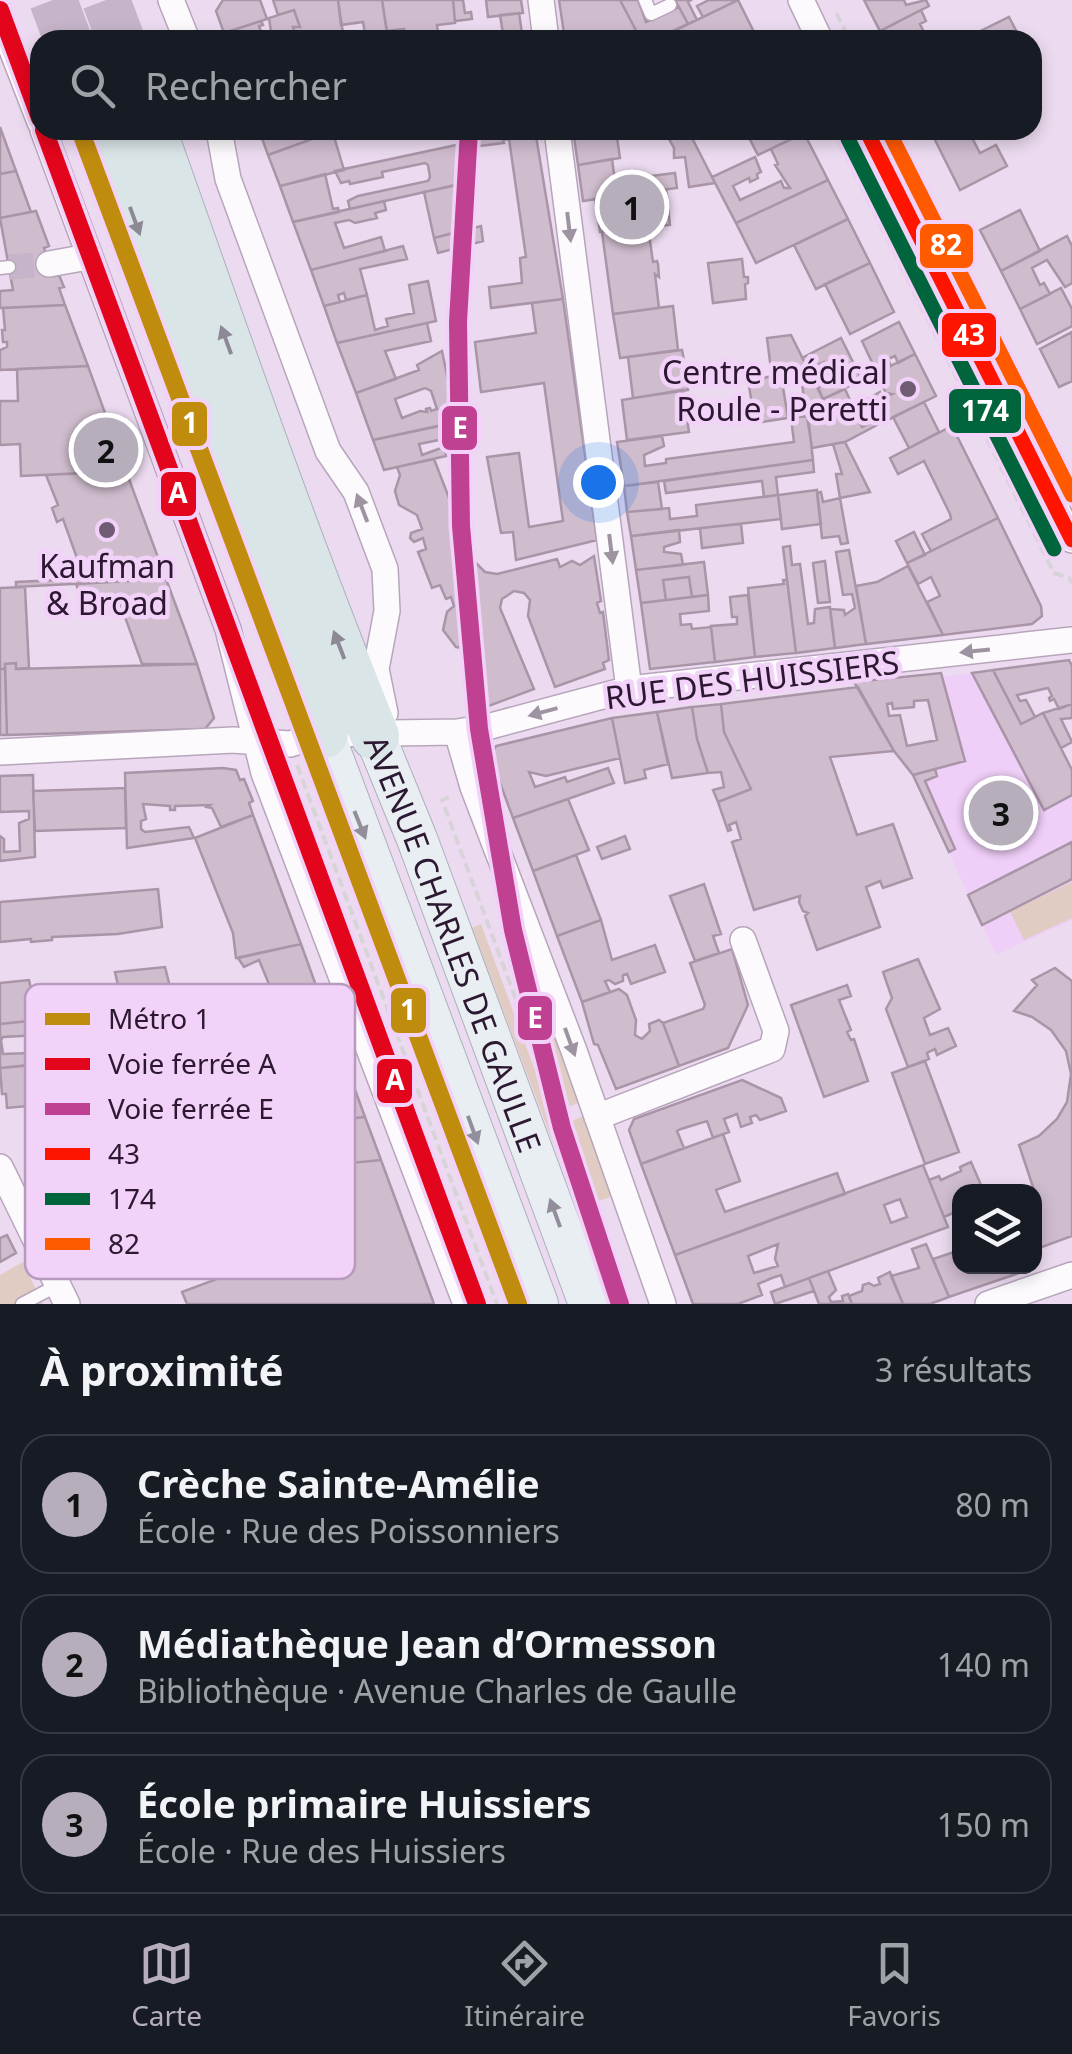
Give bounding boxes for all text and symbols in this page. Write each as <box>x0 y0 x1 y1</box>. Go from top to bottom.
search box <box>30 30 1042 140</box>
icon: search <box>65 58 120 113</box>
text: Rechercher <box>145 59 347 111</box>
pin: 1 <box>600 170 664 244</box>
one-way arrow <box>128 207 143 237</box>
one-way arrow <box>561 211 577 243</box>
line badge: 82 <box>918 222 975 270</box>
text: 82 <box>930 225 962 263</box>
line badge: 43 <box>940 311 998 359</box>
text: 43 <box>953 315 985 353</box>
one-way arrow <box>218 325 233 355</box>
place label: Centre médical Roule - Peretti <box>662 350 888 430</box>
marker: Centre médical Roule - Peretti <box>897 378 919 400</box>
line badge: 174 <box>947 387 1023 435</box>
text: 174 <box>961 391 1009 429</box>
line badge: 1 <box>170 400 209 448</box>
text: 1 <box>182 403 198 441</box>
line badge: E <box>440 404 479 452</box>
text: E <box>452 408 468 446</box>
pin: 2 <box>74 412 138 488</box>
your location <box>573 457 624 508</box>
line badge: A <box>159 470 198 518</box>
text: A <box>168 473 188 511</box>
one-way arrow <box>354 493 370 523</box>
marker: Kaufman & Broad <box>96 519 118 541</box>
one-way arrow <box>603 534 619 565</box>
place label: Kaufman & Broad <box>39 544 175 624</box>
one-way arrow <box>330 630 346 660</box>
street label: RUE DES HUISSIERS <box>603 640 901 718</box>
one-way arrow <box>959 643 990 659</box>
one-way arrow <box>527 705 558 721</box>
street label: AVENUE CHARLES DE GAULLE <box>369 728 549 1160</box>
pin: 3 <box>968 776 1034 850</box>
one-way arrow <box>353 810 369 840</box>
legend <box>25 984 355 1279</box>
line badge: 1 <box>389 986 428 1035</box>
text: 1 <box>400 990 416 1028</box>
line badge: E <box>516 994 554 1042</box>
text: Métro 1 <box>108 999 211 1037</box>
one-way arrow <box>563 1027 578 1057</box>
text: Voie ferrée A <box>108 1044 276 1082</box>
line badge: A <box>375 1057 414 1105</box>
text: Voie ferrée E <box>108 1089 274 1127</box>
one-way arrow <box>466 1115 482 1145</box>
text: 43 <box>108 1134 140 1172</box>
text: 174 <box>108 1179 156 1217</box>
map controls <box>952 1184 1042 1274</box>
button: layers <box>952 1184 1042 1274</box>
one-way arrow <box>547 1197 562 1227</box>
text: 82 <box>108 1224 140 1262</box>
text: À proximité <box>40 1341 284 1398</box>
text: 3 résultats <box>875 1348 1032 1391</box>
text: Crèche Sainte-Amélie <box>137 1457 540 1509</box>
text: 1 <box>65 1483 84 1526</box>
text: 80 m <box>955 1483 1030 1526</box>
text: École · Rue des Poissonniers <box>137 1509 560 1552</box>
text: Médiathèque Jean d’Ormesson <box>137 1617 717 1669</box>
text: 2 <box>65 1643 84 1686</box>
text: 140 m <box>937 1643 1030 1686</box>
text: Bibliothèque · Avenue Charles de Gaulle <box>137 1669 737 1712</box>
text: École primaire Huissiers <box>137 1777 591 1829</box>
text: 3 <box>65 1803 84 1846</box>
text: 150 m <box>937 1803 1030 1846</box>
text: École · Rue des Huissiers <box>137 1829 506 1872</box>
tab: Carte <box>131 1936 202 2034</box>
tab: Itinéraire <box>464 1936 585 2034</box>
tab: Favoris <box>847 1936 941 2034</box>

